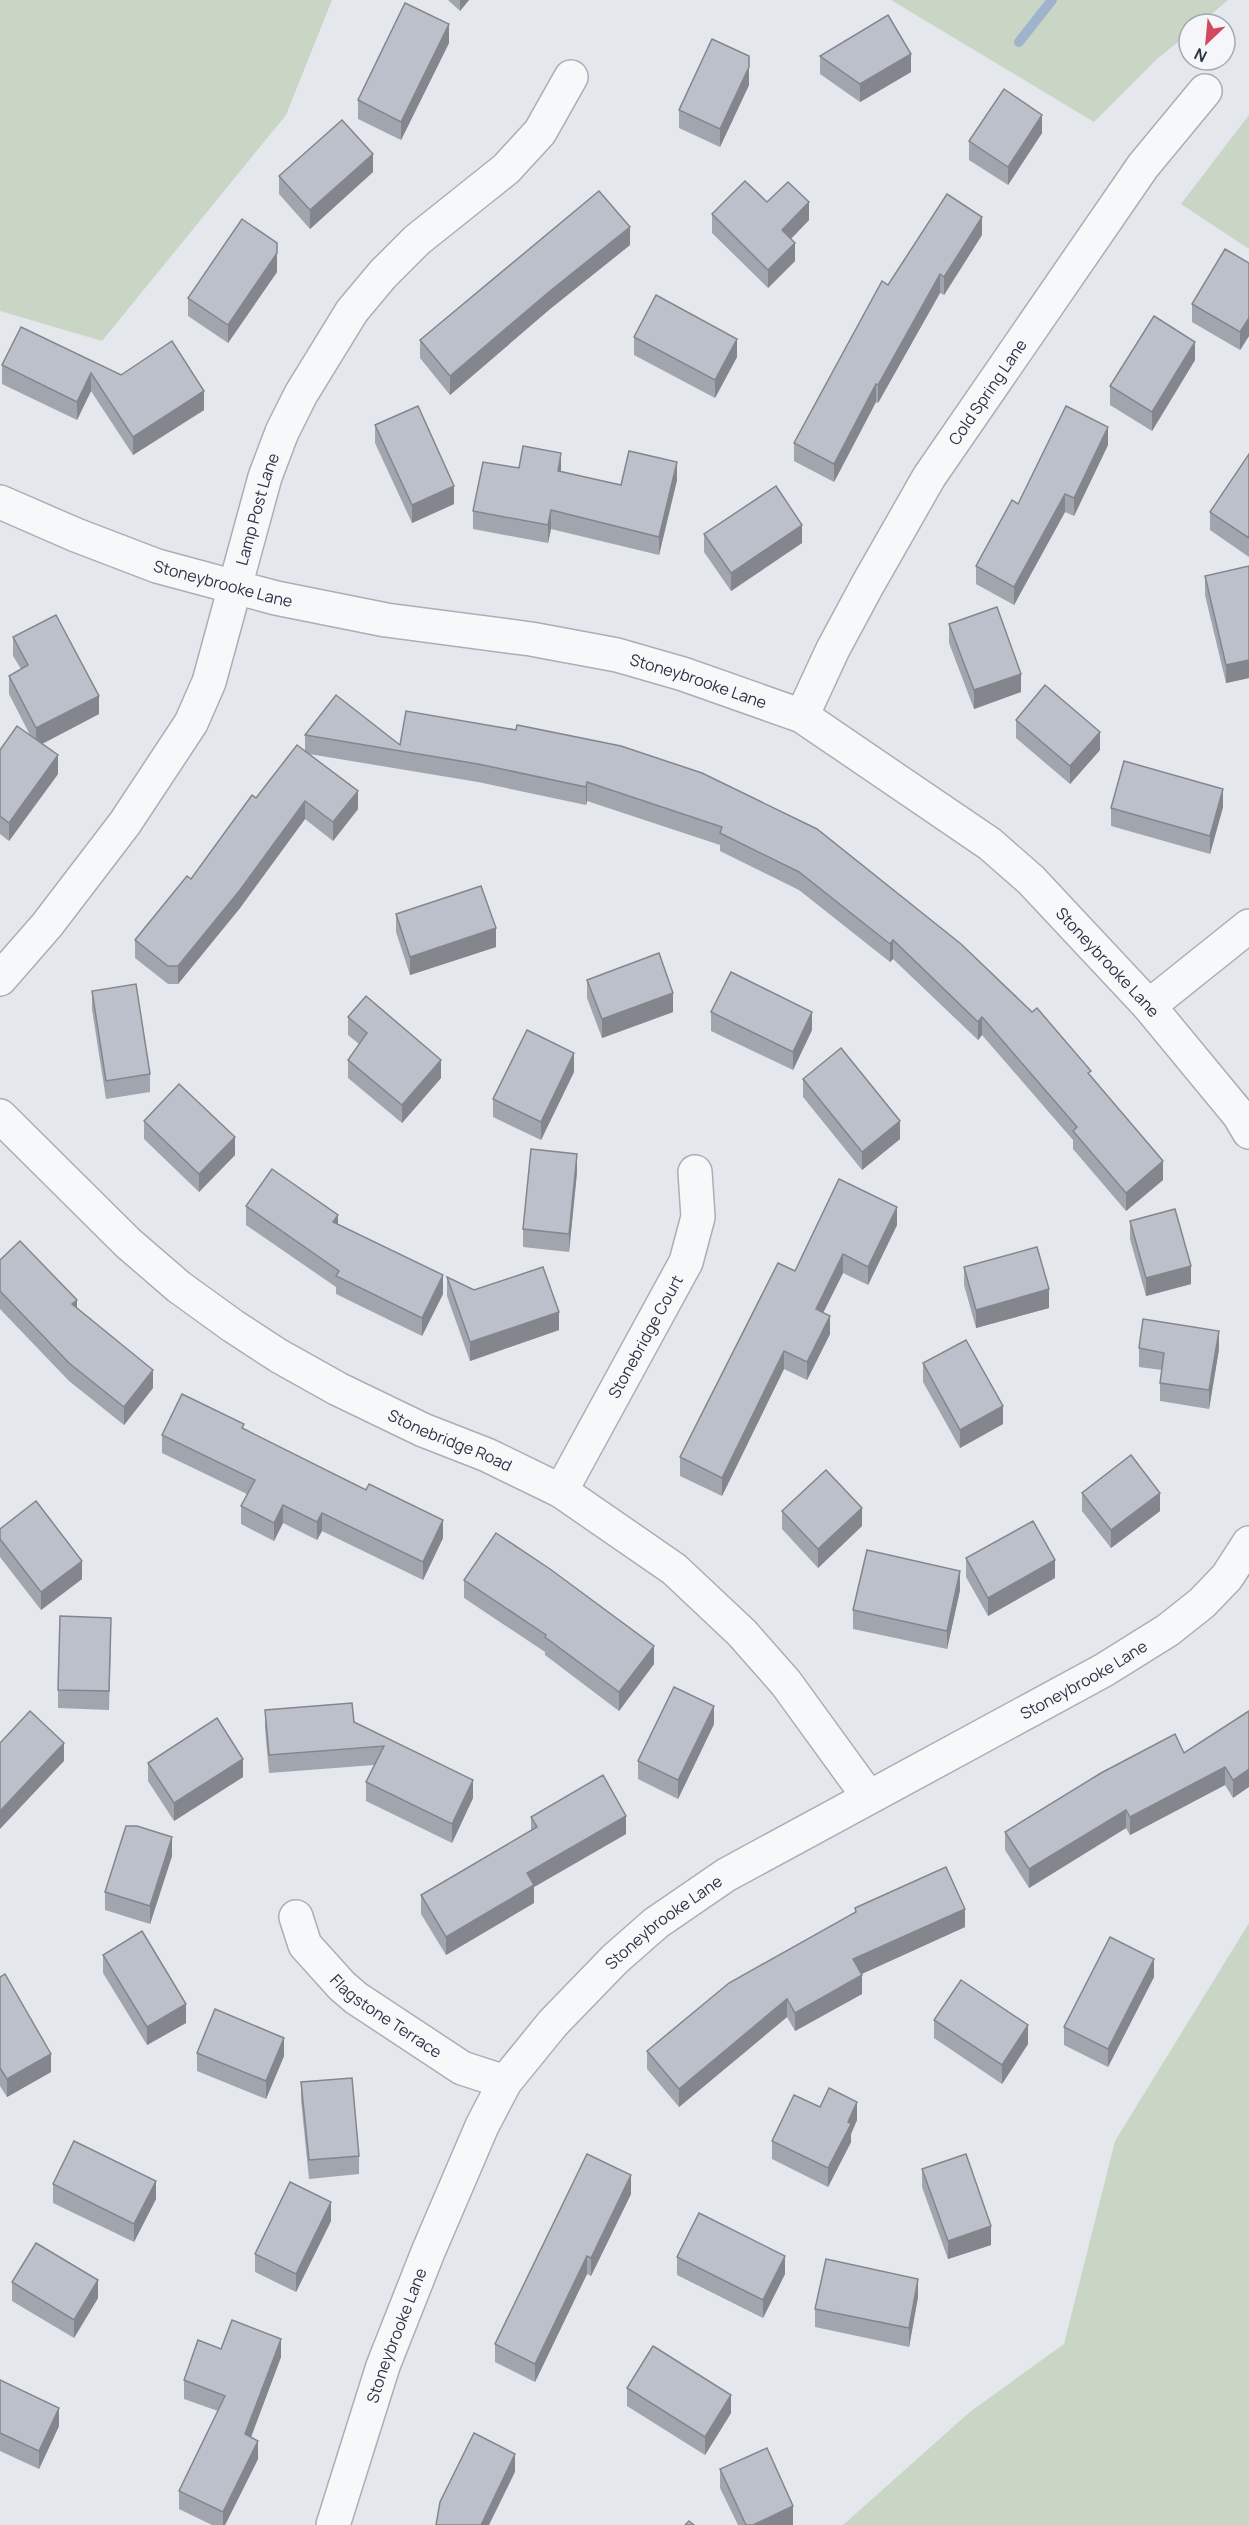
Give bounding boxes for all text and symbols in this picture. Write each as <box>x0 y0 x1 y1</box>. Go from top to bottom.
north arrow <box>1177 12 1237 72</box>
text: N <box>1190 43 1210 68</box>
street label: Cold Spring Lane <box>943 335 1032 449</box>
street label: Lamp Post Lane <box>230 450 284 568</box>
street label: Stoneybrooke Lane <box>151 555 294 612</box>
street label: Stoneybrooke Lane <box>627 648 770 714</box>
street label: Stoneybrooke Lane <box>1051 902 1165 1022</box>
street label: Stonebridge Court <box>603 1271 688 1402</box>
street label: Stonebridge Road <box>384 1404 516 1476</box>
street label: Stoneybrooke Lane <box>1016 1635 1151 1724</box>
street label: Stoneybrooke Lane <box>600 1870 726 1974</box>
street label: Flagstone Terrace <box>325 1969 446 2063</box>
street label: Stoneybrooke Lane <box>361 2265 432 2406</box>

